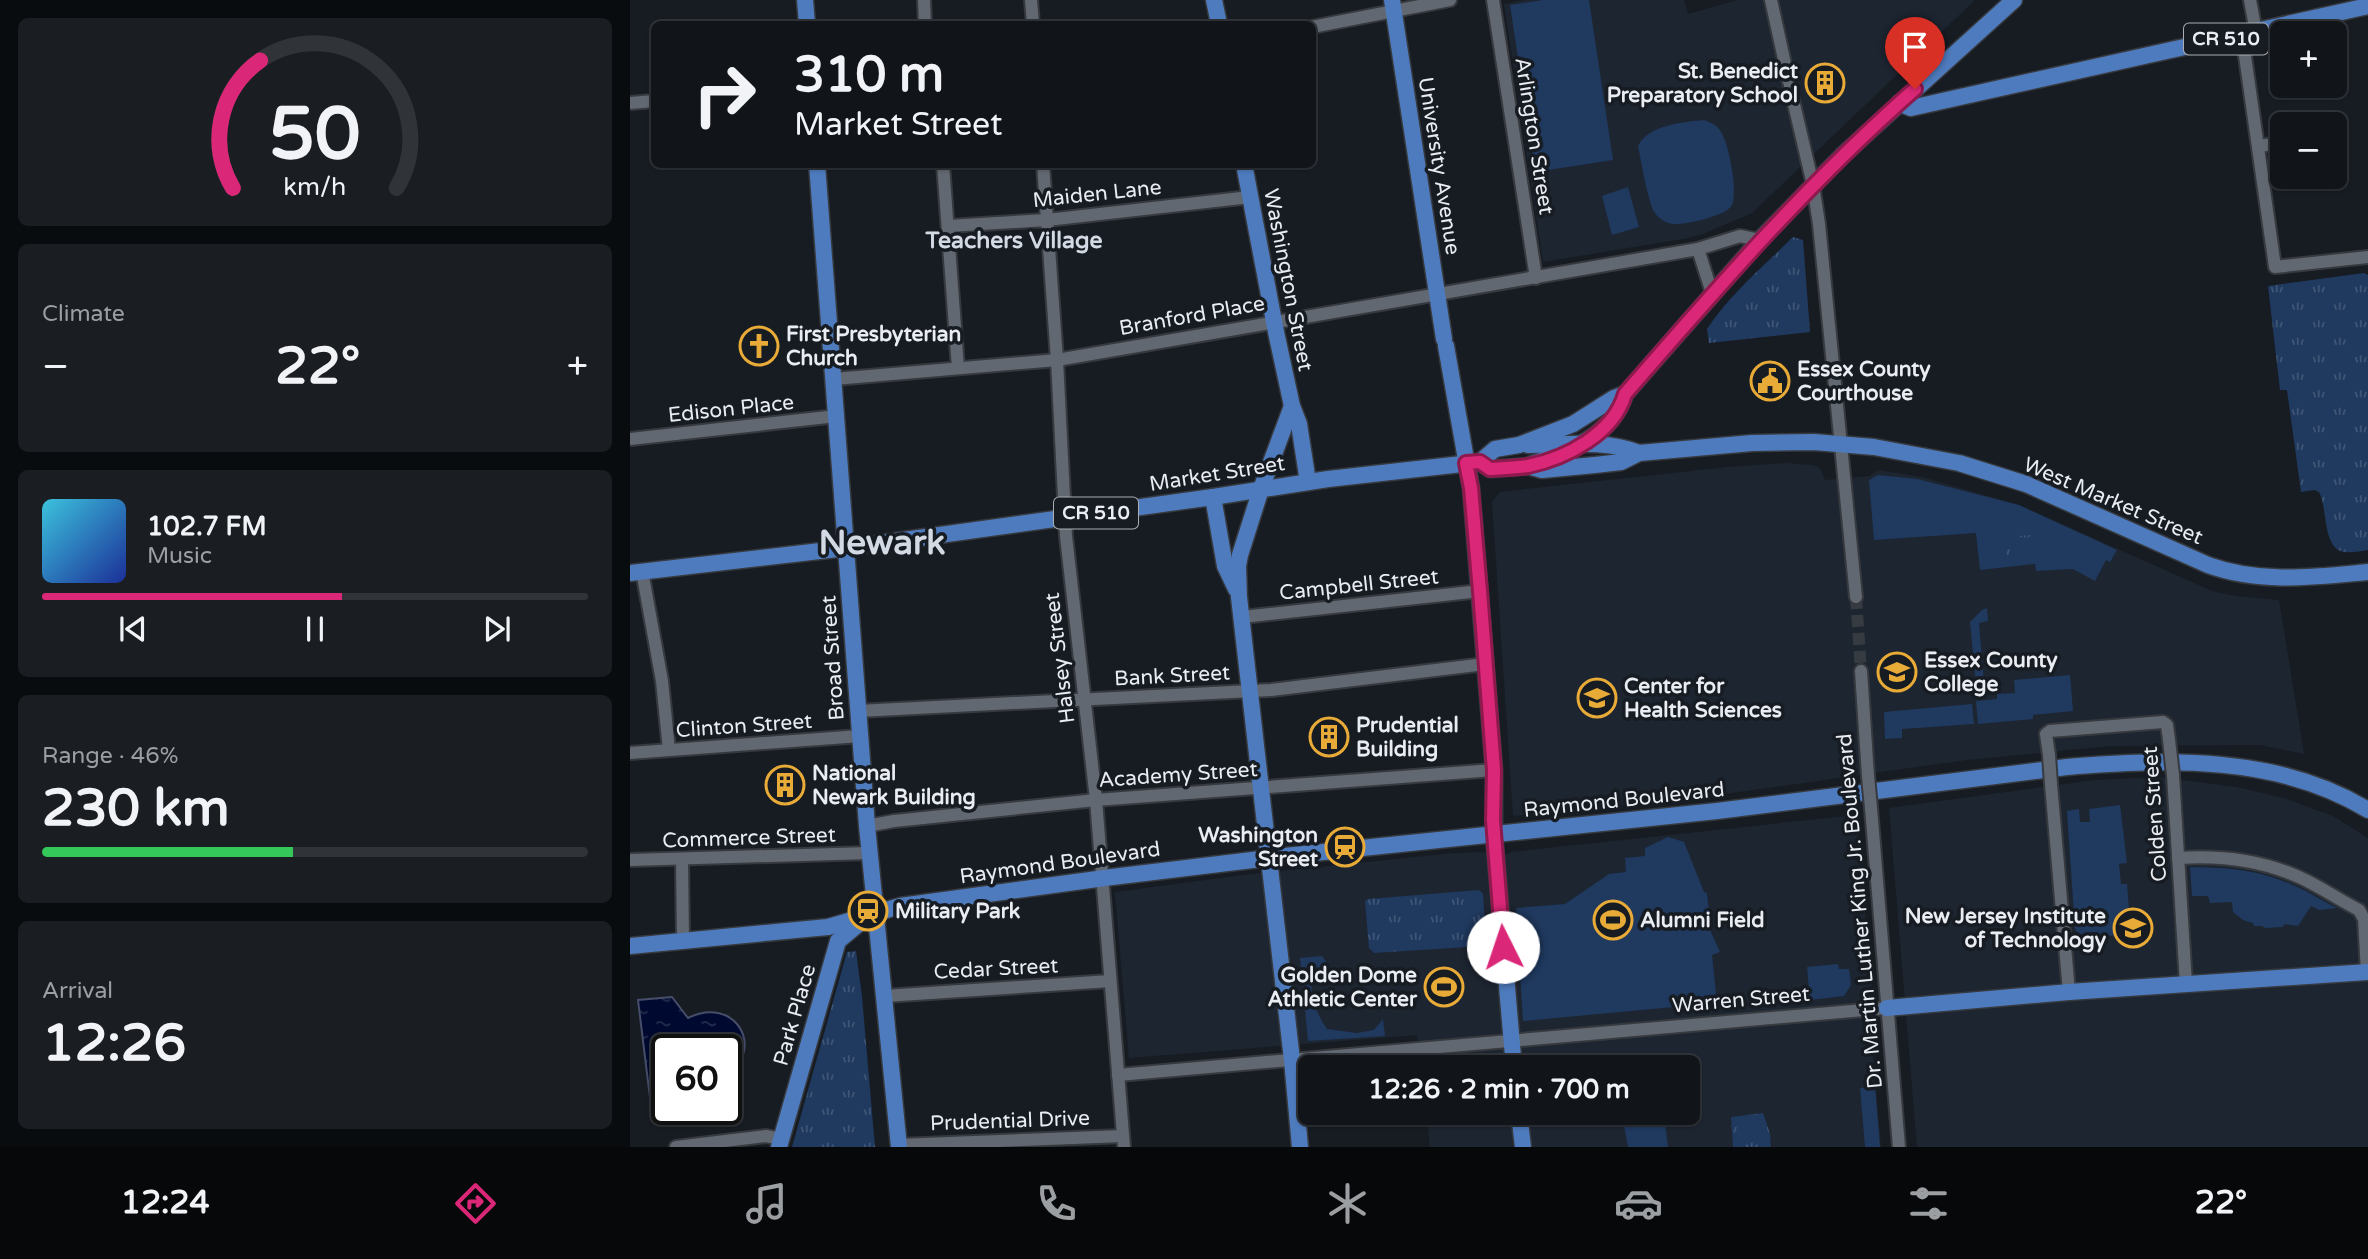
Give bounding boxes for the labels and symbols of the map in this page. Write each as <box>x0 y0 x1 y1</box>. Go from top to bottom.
pin <box>1885 17 1945 89</box>
road number: CR 510 <box>2184 23 2268 54</box>
street label: Arlington Street <box>1509 56 1559 216</box>
place label: St. Benedict Preparatory School <box>1607 59 1798 108</box>
building icon: St. Benedict Preparatory School <box>1804 62 1846 104</box>
street label: University Avenue <box>1413 75 1465 257</box>
street label: Maiden Lane <box>1031 175 1163 213</box>
street label: Washington Street <box>1258 187 1318 373</box>
district label: Teachers Village <box>925 227 1102 255</box>
street label: Branford Place <box>1117 291 1267 341</box>
place label: First Presbyterian Church <box>786 322 961 371</box>
church icon: First Presbyterian Church <box>738 325 780 367</box>
place label: Essex County Courthouse <box>1797 357 1931 406</box>
public building icon: Essex County Courthouse <box>1749 360 1791 402</box>
street label: Edison Place <box>667 390 795 428</box>
street label: Market Street <box>1147 451 1287 497</box>
street label: West Market Street <box>2020 452 2206 550</box>
road number: CR 510 <box>1054 498 1138 528</box>
district label: Newark <box>819 522 945 564</box>
street label: Campbell Street <box>1278 564 1440 606</box>
street label: Halsey Street <box>1040 591 1080 725</box>
street label: Broad Street <box>816 595 850 721</box>
place label: Essex County College <box>1924 648 2058 697</box>
school or university icon: Essex County College <box>1876 651 1918 693</box>
street label: Bank Street <box>1113 660 1231 692</box>
place label: Center for Health Sciences <box>1624 674 1782 723</box>
school or university icon: Center for Health Sciences <box>1576 677 1618 719</box>
street label: Clinton Street <box>675 709 813 743</box>
place label: Prudential Building <box>1356 713 1459 762</box>
building icon: Prudential Building <box>1308 716 1350 758</box>
street label: Dr. Martin Luther King Jr. Boulevard <box>1832 732 1888 1090</box>
street label: Colden Street <box>2138 745 2172 883</box>
street label: Academy Street <box>1098 757 1258 793</box>
place label: National Newark Building <box>812 761 976 810</box>
building icon: National Newark Building <box>764 764 806 806</box>
street label: Raymond Boulevard <box>1522 777 1726 823</box>
street label: Commerce Street <box>662 822 836 854</box>
place label: Washington Street <box>1198 823 1318 872</box>
station icon: Washington Street <box>1324 826 1366 868</box>
street label: Raymond Boulevard <box>958 837 1162 889</box>
station icon: Military Park <box>847 890 889 932</box>
place label: Military Park <box>895 899 1021 924</box>
sports icon: Alumni Field <box>1592 899 1634 941</box>
place label: New Jersey Institute of Technology <box>1905 904 2107 953</box>
school or university icon: New Jersey Institute of Technology <box>2112 907 2154 949</box>
place label: Alumni Field <box>1640 908 1764 933</box>
position arrow <box>1466 910 1540 984</box>
street label: Cedar Street <box>933 953 1059 985</box>
street label: Park Place <box>769 961 821 1069</box>
place label: Golden Dome Athletic Center <box>1268 963 1418 1012</box>
sports icon: Golden Dome Athletic Center <box>1423 966 1465 1008</box>
street label: Warren Street <box>1671 982 1811 1018</box>
speed limit sign: 60 <box>651 1034 742 1125</box>
street label: Prudential Drive <box>930 1106 1090 1136</box>

